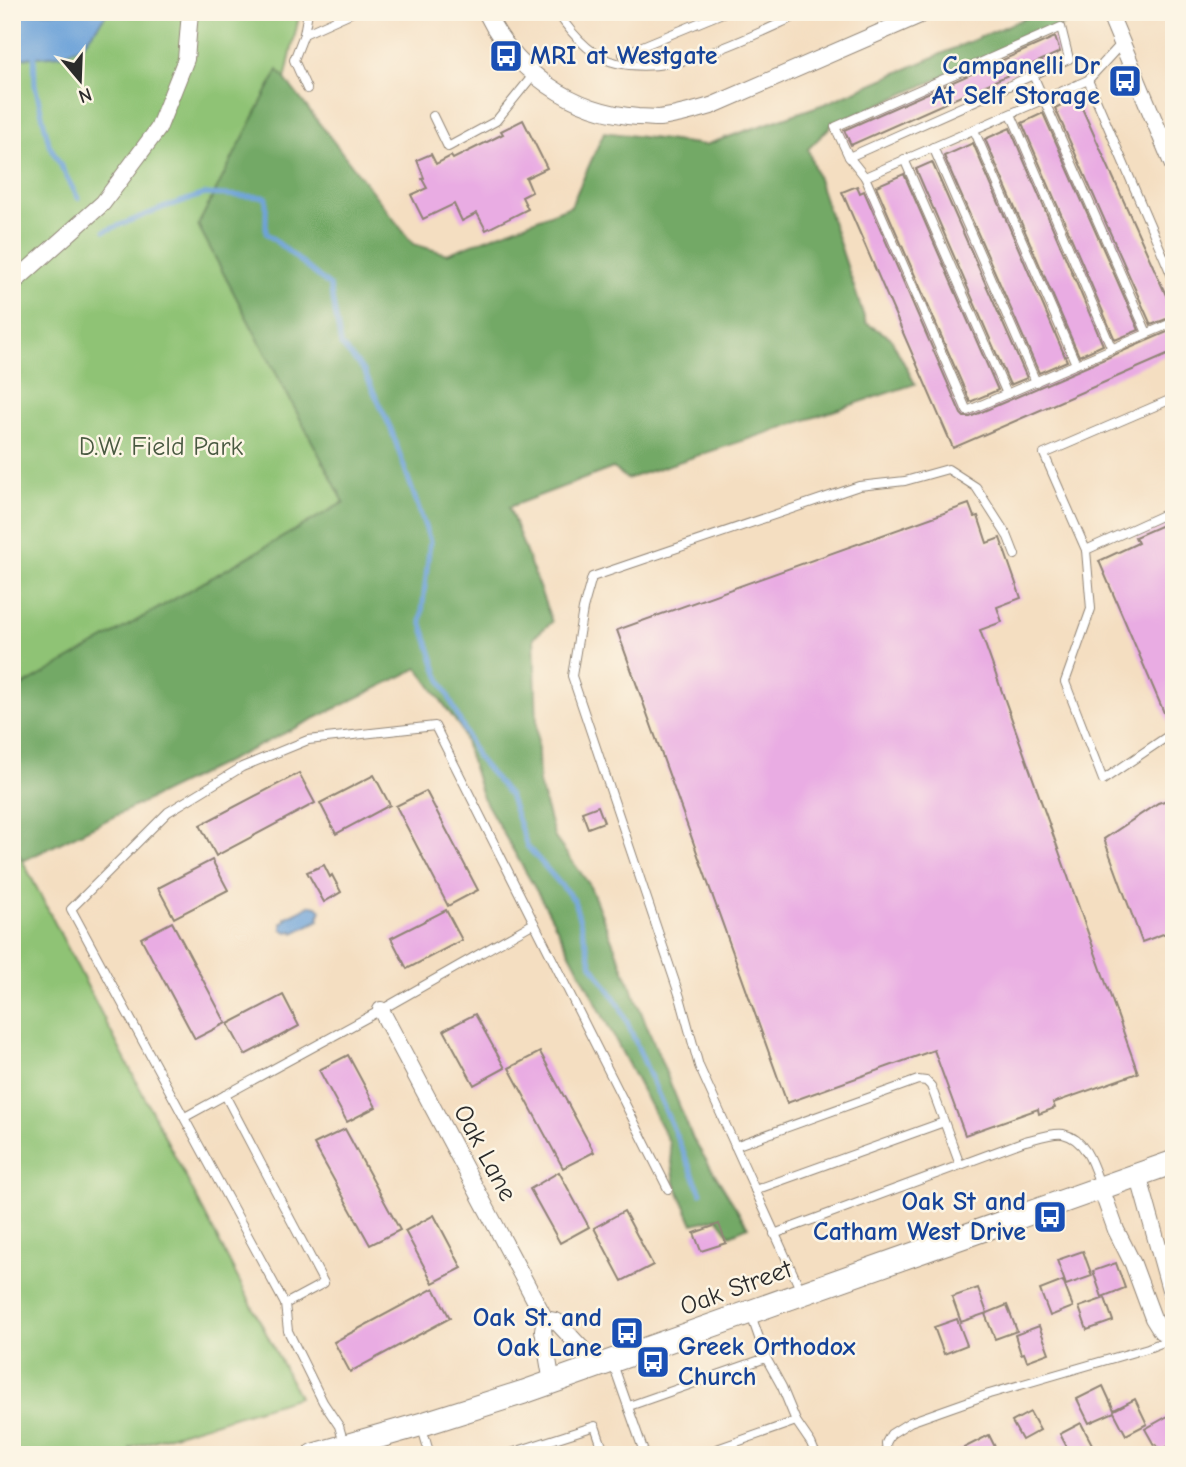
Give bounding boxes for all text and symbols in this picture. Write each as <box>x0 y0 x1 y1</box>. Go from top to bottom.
bus stop icon: MRI at Westgate <box>487 37 525 75</box>
place label: MRI at Westgate <box>530 41 718 71</box>
north arrow <box>46 46 116 116</box>
place label: Campanelli Dr At Self Storage <box>932 51 1101 111</box>
bus stop icon: Campanelli Dr At Self Storage <box>1106 62 1144 100</box>
text: N <box>76 83 95 108</box>
park label: D.W. Field Park <box>79 432 244 462</box>
street label: Oak Lane <box>447 1100 523 1206</box>
place label: Oak St and Catham West Drive <box>813 1187 1026 1247</box>
bus stop icon: Oak St and Catham West Drive <box>1031 1198 1069 1236</box>
street label: Oak Street <box>676 1253 797 1322</box>
place label: Oak St. and Oak Lane <box>473 1303 602 1363</box>
bus stop icon: Oak St. and Oak Lane <box>608 1314 646 1352</box>
place label: Greek Orthodox Church <box>678 1332 856 1392</box>
bus stop icon: Greek Orthodox Church <box>634 1343 672 1381</box>

